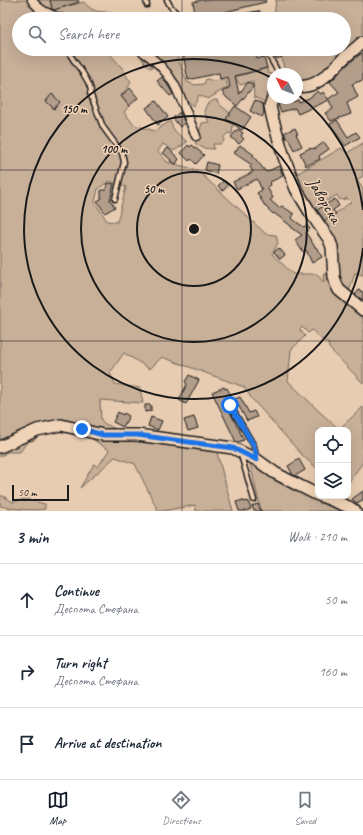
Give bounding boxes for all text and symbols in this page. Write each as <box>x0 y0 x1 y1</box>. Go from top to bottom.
search box <box>12 12 351 56</box>
icon: search <box>26 23 48 45</box>
text: Search here <box>58 25 119 44</box>
north arrow <box>267 68 303 104</box>
text: 150 m <box>61 101 88 117</box>
text: 100 m <box>101 141 128 157</box>
street label: Јаворска <box>302 173 347 229</box>
text: 50 m <box>144 181 165 197</box>
centre of rings <box>187 222 201 236</box>
route start <box>221 396 239 414</box>
route end <box>73 420 91 438</box>
map controls <box>315 427 351 499</box>
button: locate <box>315 427 351 463</box>
button: layers <box>315 463 351 499</box>
scale bar <box>12 483 69 502</box>
text: 50 m <box>18 485 37 499</box>
text: 3 min <box>16 527 49 548</box>
text: Walk · 210 m <box>288 529 347 545</box>
text: Continue <box>54 582 99 601</box>
icon: ahead <box>16 589 38 611</box>
text: 50 m <box>325 592 347 608</box>
text: Деспота Стефана <box>54 601 138 617</box>
text: Turn right <box>54 654 107 673</box>
icon: right <box>16 661 38 683</box>
text: 160 m <box>319 664 347 680</box>
text: Деспота Стефана <box>54 673 138 689</box>
icon: arrive <box>16 733 38 755</box>
text: Arrive at destination <box>54 734 161 753</box>
tab: Map <box>47 789 69 827</box>
tab: Directions <box>162 789 201 827</box>
tab: Saved <box>294 789 316 827</box>

